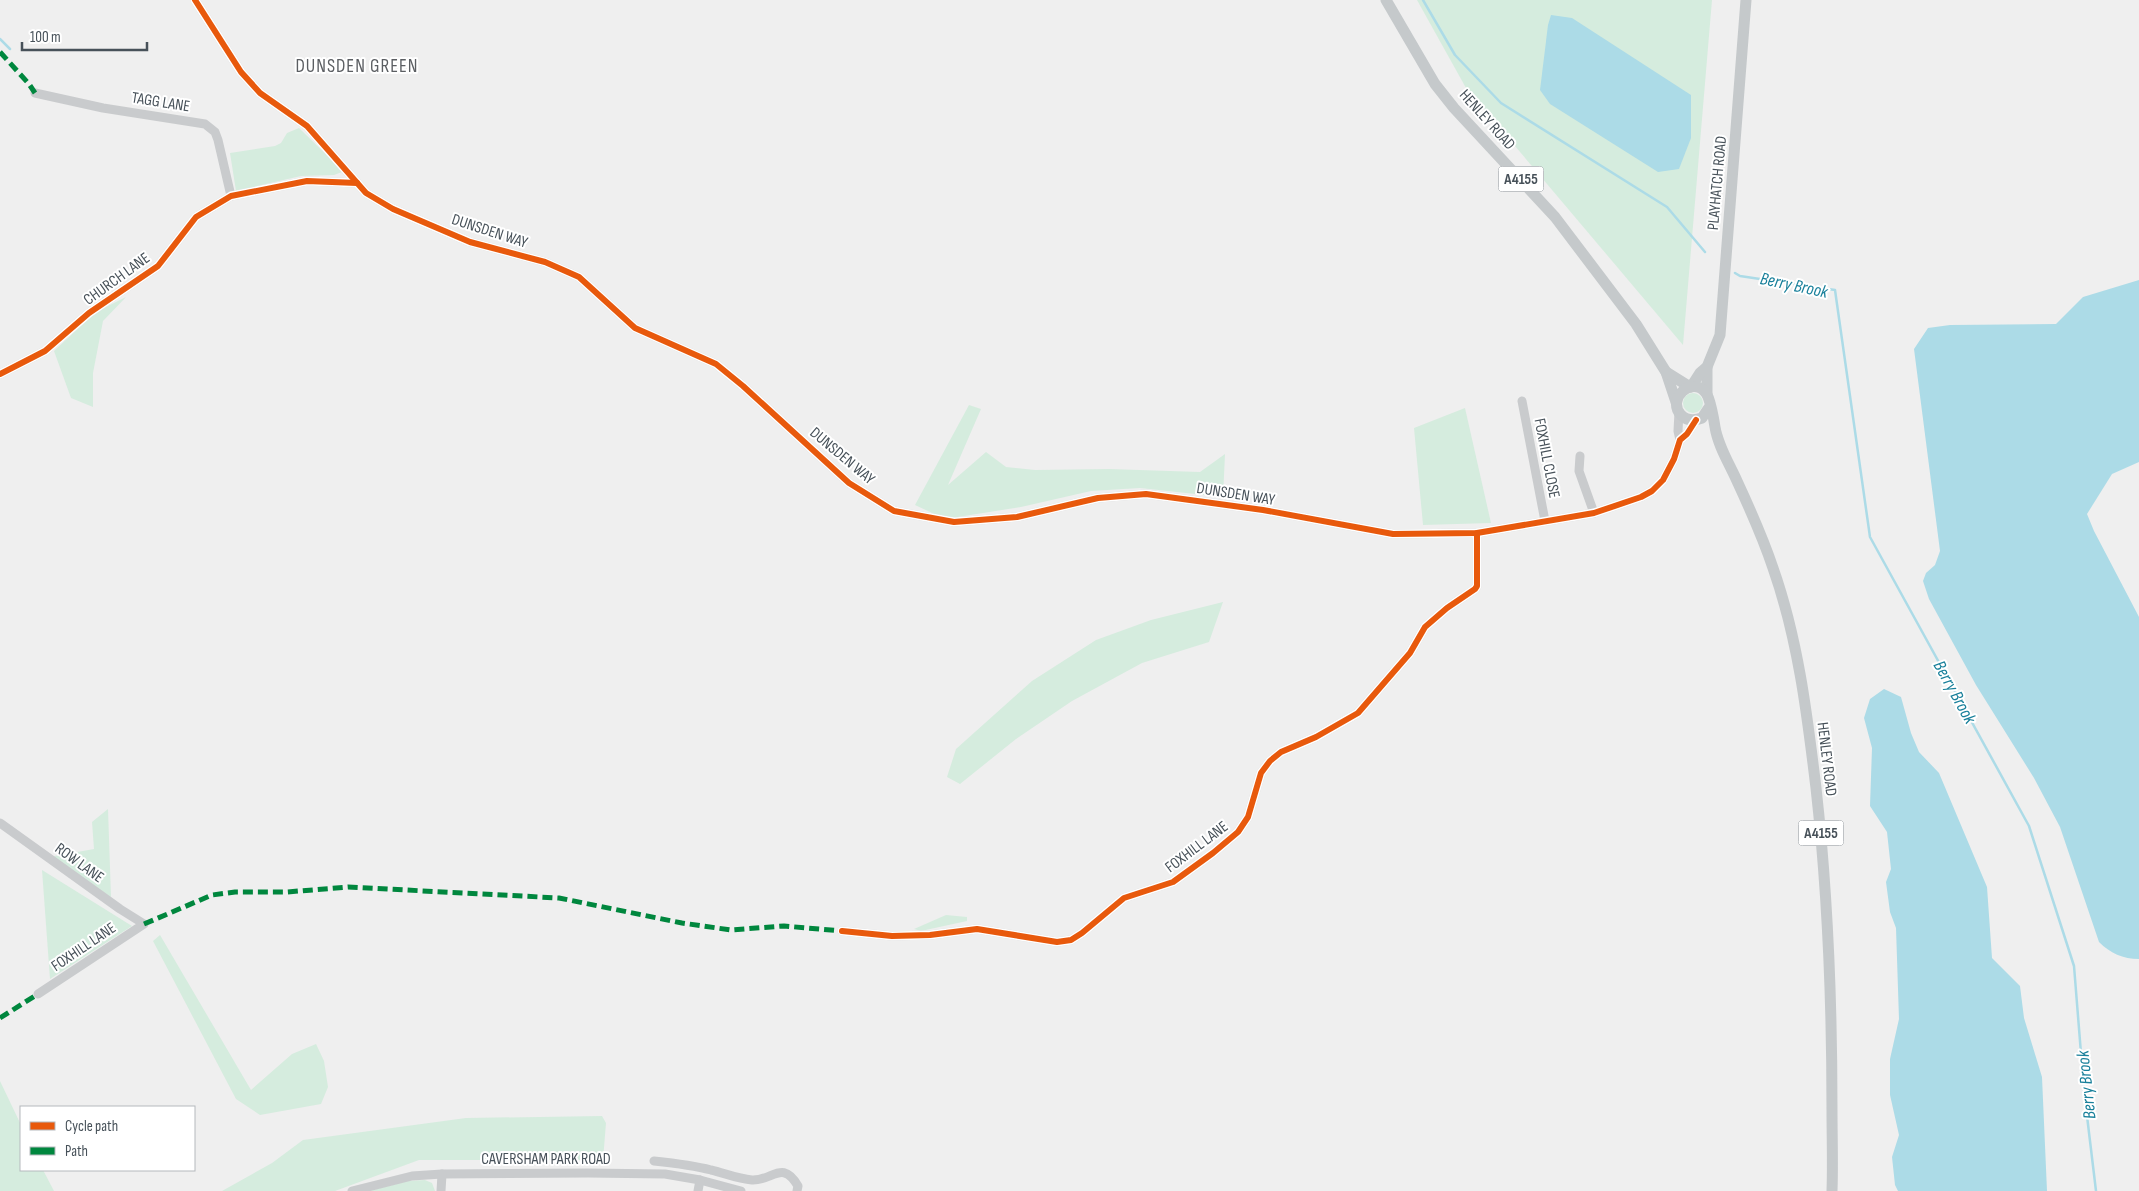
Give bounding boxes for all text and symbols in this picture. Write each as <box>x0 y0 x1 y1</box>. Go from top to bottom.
scale bar <box>22 20 148 52</box>
text: 100 m <box>30 28 61 47</box>
district label: DUNSDEN GREEN <box>295 55 419 78</box>
street label: HENLEY ROAD <box>1455 86 1519 154</box>
street label: TAGG LANE <box>130 88 191 116</box>
street label: PLAYHATCH ROAD <box>1704 135 1731 231</box>
road number: A4155 <box>1498 166 1544 192</box>
street label: DUNSDEN WAY <box>449 210 530 253</box>
street label: CHURCH LANE <box>80 249 154 310</box>
water label: Berry Brook <box>1758 268 1831 303</box>
street label: FOXHILL CLOSE <box>1529 417 1564 500</box>
street label: DUNSDEN WAY <box>806 424 879 489</box>
street label: DUNSDEN WAY <box>1195 479 1277 510</box>
water label: Berry Brook <box>1929 657 1981 729</box>
street label: HENLEY ROAD <box>1813 721 1840 797</box>
street label: FOXHILL LANE <box>1162 817 1232 877</box>
road number: A4155 <box>1798 820 1844 846</box>
street label: ROW LANE <box>51 839 107 887</box>
street label: FOXHILL LANE <box>48 919 120 976</box>
water label: Berry Brook <box>2072 1048 2101 1120</box>
legend <box>20 1106 195 1171</box>
text: Cycle path <box>65 1117 118 1136</box>
text: Path <box>65 1142 88 1161</box>
street label: CAVERSHAM PARK ROAD <box>481 1150 611 1169</box>

